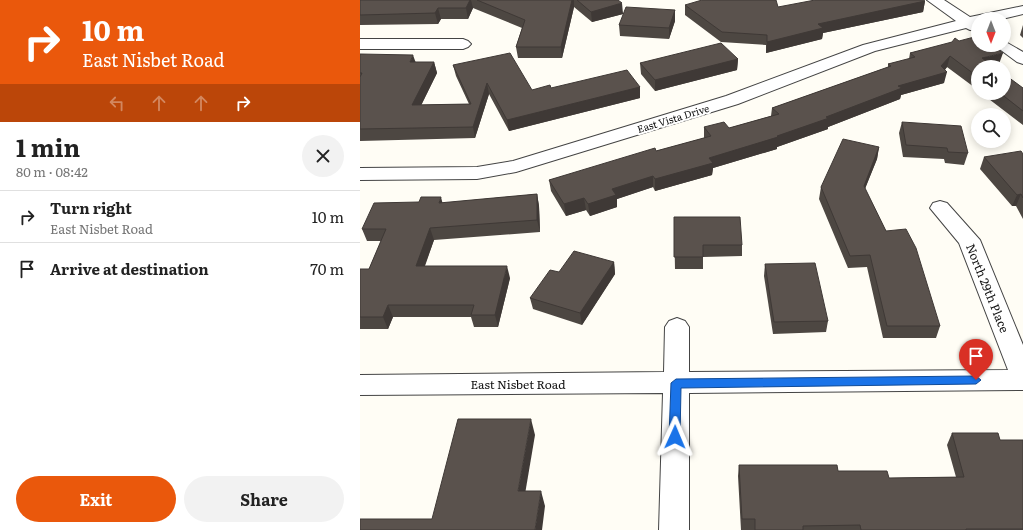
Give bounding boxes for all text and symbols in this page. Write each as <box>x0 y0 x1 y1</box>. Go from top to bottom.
text: 10 m <box>82 8 144 50</box>
north arrow <box>971 12 1011 52</box>
map controls <box>971 12 1011 148</box>
icon: right <box>16 16 68 68</box>
text: East Nisbet Road <box>82 46 225 73</box>
button: sound <box>971 60 1011 100</box>
icon: left <box>106 92 128 114</box>
icon: ahead <box>148 92 170 114</box>
icon: ahead <box>190 92 212 114</box>
icon: right <box>232 92 254 114</box>
street label: East Vista Drive <box>635 100 711 136</box>
button: search <box>971 108 1011 148</box>
text: 1 min <box>16 129 80 164</box>
button: close <box>302 135 344 177</box>
text: 80 m · 08:42 <box>16 162 88 181</box>
text: Turn right <box>50 196 132 219</box>
text: 10 m <box>312 205 344 228</box>
icon: right <box>16 206 38 228</box>
text: East Nisbet Road <box>50 219 153 238</box>
street label: North 29th Place <box>962 241 1014 335</box>
text: Arrive at destination <box>50 257 209 280</box>
text: 70 m <box>310 257 344 280</box>
icon: arrive <box>16 258 38 280</box>
pin <box>959 339 993 380</box>
icon: arrive <box>965 345 987 367</box>
street label: East Nisbet Road <box>470 375 566 393</box>
position arrow <box>654 416 696 458</box>
button: Exit <box>16 476 176 522</box>
button: Share <box>184 476 344 522</box>

